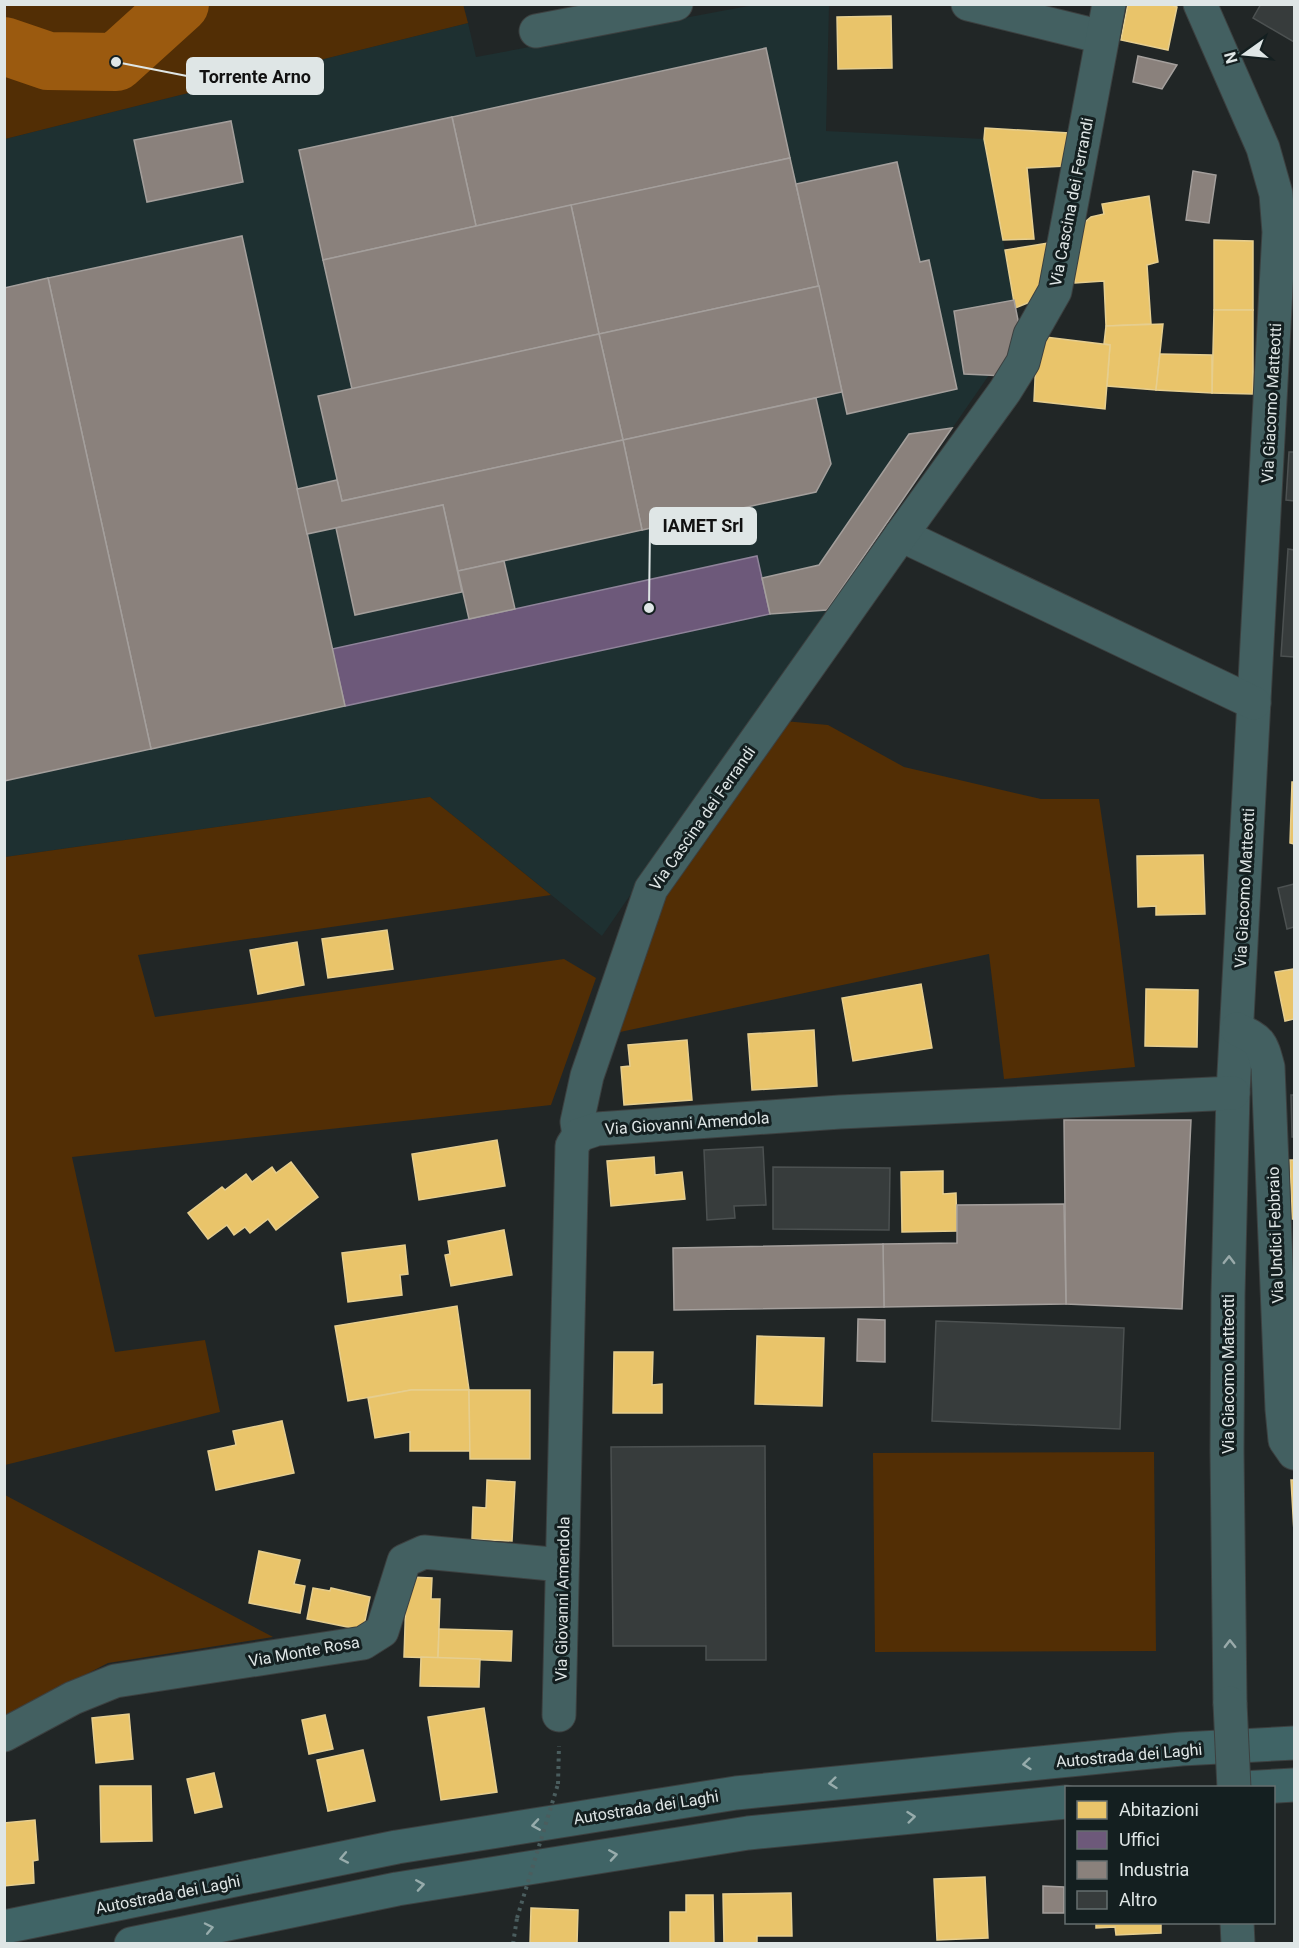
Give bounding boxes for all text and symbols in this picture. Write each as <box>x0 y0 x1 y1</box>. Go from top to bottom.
north arrow <box>1215 24 1275 84</box>
text: N <box>1220 50 1242 66</box>
callout: Torrente Arno <box>187 58 323 94</box>
text: Torrente Arno <box>199 66 311 87</box>
street label: Via Cascina dei Ferrandi <box>1046 116 1097 288</box>
street label: Via Giacomo Matteotti <box>1258 323 1285 483</box>
callout: IAMET Srl <box>650 508 756 544</box>
text: IAMET Srl <box>662 515 744 536</box>
street label: Via Cascina dei Ferrandi <box>645 743 759 894</box>
street label: Via Giacomo Matteotti <box>1231 808 1258 968</box>
street label: Via Giovanni Amendola <box>604 1108 770 1139</box>
street label: Via Undici Febbraio <box>1264 1166 1287 1304</box>
one-way arrow <box>1223 1256 1235 1265</box>
street label: Via Giacomo Matteotti <box>1219 1294 1238 1454</box>
street label: Via Giovanni Amendola <box>552 1516 573 1682</box>
street label: Via Monte Rosa <box>247 1632 361 1671</box>
one-way arrow <box>1224 1640 1236 1649</box>
street label: Autostrada dei Laghi <box>1055 1740 1203 1771</box>
one-way arrow <box>1022 1757 1031 1770</box>
one-way arrow <box>828 1776 837 1789</box>
legend <box>1065 1786 1275 1924</box>
street label: Autostrada dei Laghi <box>572 1787 720 1828</box>
text: Abitazioni <box>1119 1799 1199 1820</box>
one-way arrow <box>906 1811 915 1824</box>
one-way arrow <box>531 1818 541 1831</box>
text: Uffici <box>1119 1829 1160 1850</box>
one-way arrow <box>608 1849 618 1861</box>
one-way arrow <box>339 1851 349 1864</box>
text: Industria <box>1119 1859 1189 1880</box>
street label: Autostrada dei Laghi <box>94 1871 242 1918</box>
one-way arrow <box>415 1879 425 1892</box>
text: Altro <box>1119 1889 1157 1910</box>
one-way arrow <box>203 1922 213 1935</box>

